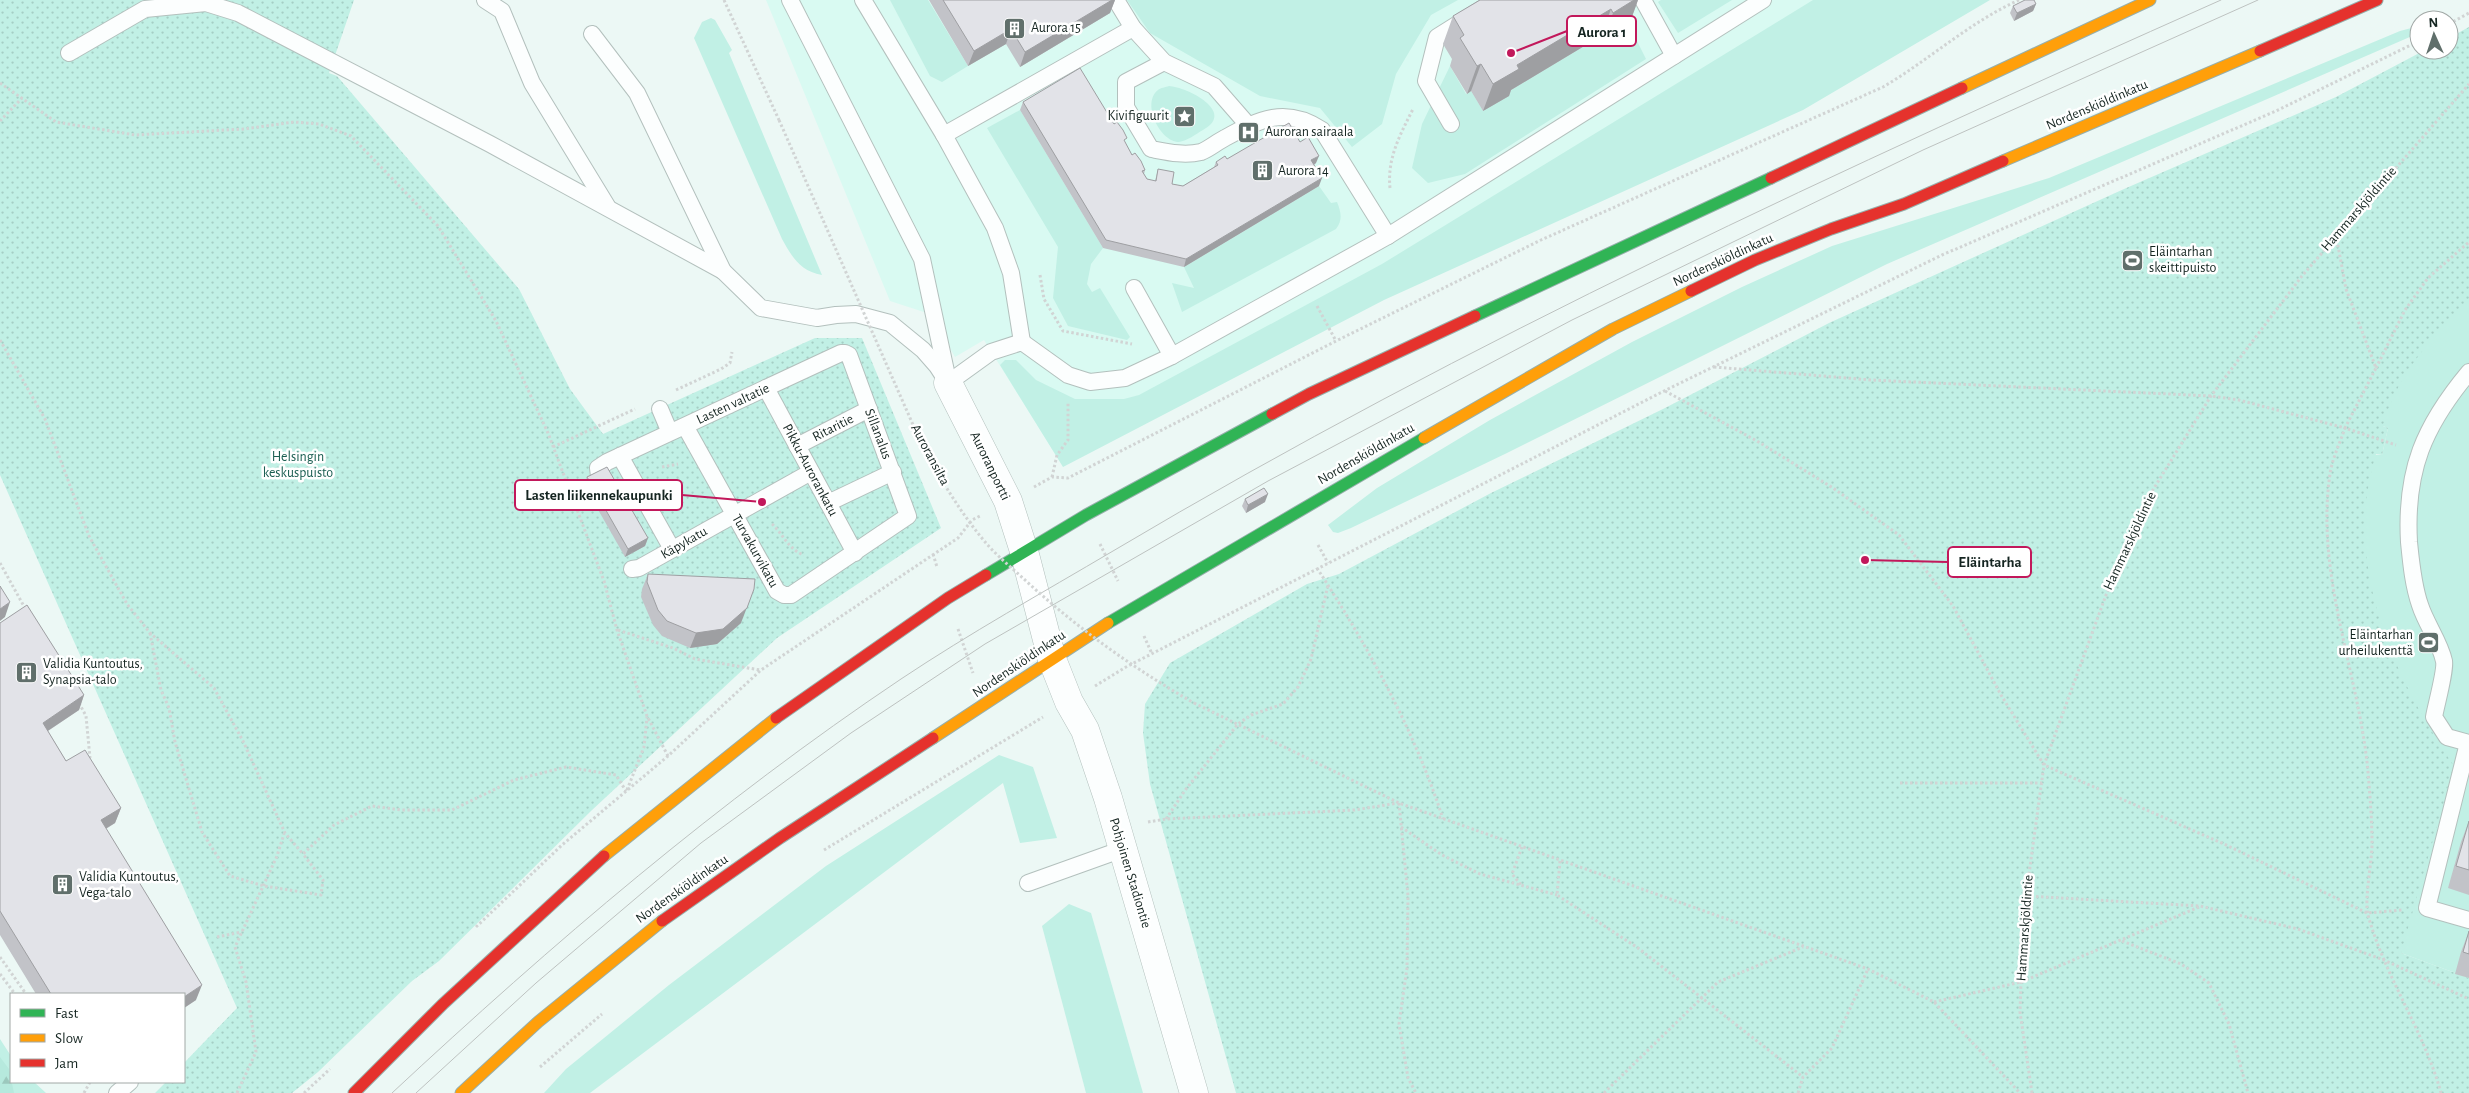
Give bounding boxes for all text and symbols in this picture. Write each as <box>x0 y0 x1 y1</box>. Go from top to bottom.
north arrow <box>2409 10 2459 60</box>
building icon: Aurora 15 <box>1003 16 1027 40</box>
callout: Aurora 1 <box>1567 16 1636 46</box>
text: N <box>2428 16 2439 30</box>
place label: Aurora 15 <box>1031 21 1081 35</box>
text: Aurora 1 <box>1578 25 1626 40</box>
street label: Nordenskiöldinkatu <box>2044 77 2150 133</box>
place icon: Kivifiguurit <box>1173 104 1197 128</box>
place label: Kivifiguurit <box>1108 109 1170 123</box>
hospital icon: Auroran sairaala <box>1237 120 1261 144</box>
place label: Auroran sairaala <box>1265 125 1354 139</box>
building icon: Aurora 14 <box>1250 159 1274 183</box>
place label: Aurora 14 <box>1278 164 1329 178</box>
street label: Hammarskjöldintie <box>2319 164 2399 254</box>
street label: Nordenskiöldinkatu <box>1671 231 1775 289</box>
place label: Eläintarhan skeittipuisto <box>2149 245 2217 275</box>
sports icon: Eläintarhan skeittipuisto <box>2121 248 2145 272</box>
street label: Lasten valtatie <box>694 381 772 427</box>
street label: Sillanalus <box>862 407 894 461</box>
street label: Ritaritie <box>810 412 856 444</box>
street label: Nordenskiöldinkatu <box>1315 421 1417 487</box>
street label: Pikku-Aurorankatu <box>780 422 840 518</box>
street label: Auroransilta <box>908 422 952 488</box>
street label: Auroranportti <box>967 429 1013 503</box>
park label: Helsingin keskuspuisto <box>263 450 333 480</box>
callout: Lasten liikennekaupunki <box>515 480 682 510</box>
text: Lasten liikennekaupunki <box>525 488 673 503</box>
street label: Hammarskjöldintie <box>2101 490 2159 592</box>
street label: Turvakurvikatu <box>729 512 781 590</box>
street label: Käpykatu <box>658 524 710 562</box>
callout: Eläintarha <box>1948 547 2031 577</box>
text: Eläintarha <box>1958 555 2022 570</box>
street label: Nordenskiöldinkatu <box>970 628 1068 700</box>
place label: Eläintarhan urheilukenttä <box>2339 628 2414 658</box>
sports icon: Eläintarhan urheilukenttä <box>2417 631 2441 655</box>
place label: Validia Kuntoutus, Synapsia-talo <box>43 657 143 687</box>
building icon: Validia Kuntoutus, Synapsia-talo <box>15 660 39 684</box>
street label: Pohjoinen Stadiontie <box>1107 816 1153 930</box>
street label: Nordenskiöldinkatu <box>633 852 731 926</box>
place label: Validia Kuntoutus, Vega-talo <box>79 870 179 900</box>
building icon: Validia Kuntoutus, Vega-talo <box>51 873 75 897</box>
street label: Hammarskjöldintie <box>2014 874 2036 982</box>
legend <box>10 993 185 1083</box>
text: Fast <box>55 1006 79 1021</box>
text: Slow <box>55 1031 83 1046</box>
text: Jam <box>55 1056 78 1071</box>

